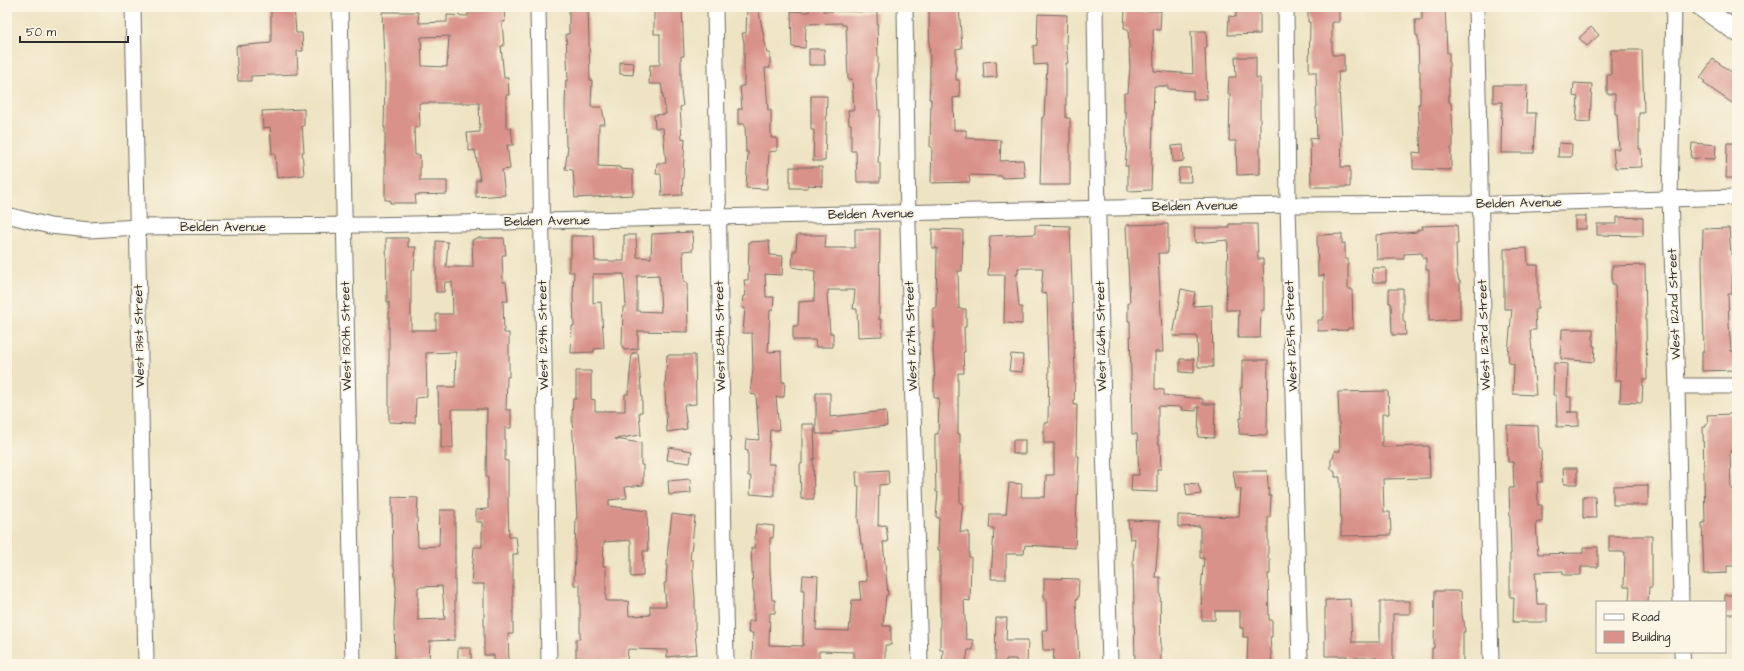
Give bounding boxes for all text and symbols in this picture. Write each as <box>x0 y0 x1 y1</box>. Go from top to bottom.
scale bar <box>20 18 128 44</box>
text: 50 m <box>26 24 57 41</box>
street label: Belden Avenue <box>1476 193 1562 213</box>
street label: Belden Avenue <box>1152 196 1238 216</box>
street label: Belden Avenue <box>828 204 914 224</box>
street label: Belden Avenue <box>504 211 590 231</box>
street label: Belden Avenue <box>180 218 266 236</box>
street label: West 122nd Street <box>1663 247 1685 360</box>
street label: West 123rd Street <box>1473 278 1495 391</box>
street label: West 129th Street <box>533 279 553 390</box>
street label: West 125th Street <box>1280 279 1302 392</box>
street label: West 130th Street <box>336 280 356 391</box>
street label: West 128th Street <box>710 280 730 392</box>
street label: West 127th Street <box>900 280 922 391</box>
street label: West 126th Street <box>1091 280 1111 391</box>
street label: West 131st Street <box>129 283 149 388</box>
legend <box>1596 601 1726 653</box>
text: Road <box>1632 609 1660 626</box>
text: Building <box>1632 629 1670 647</box>

